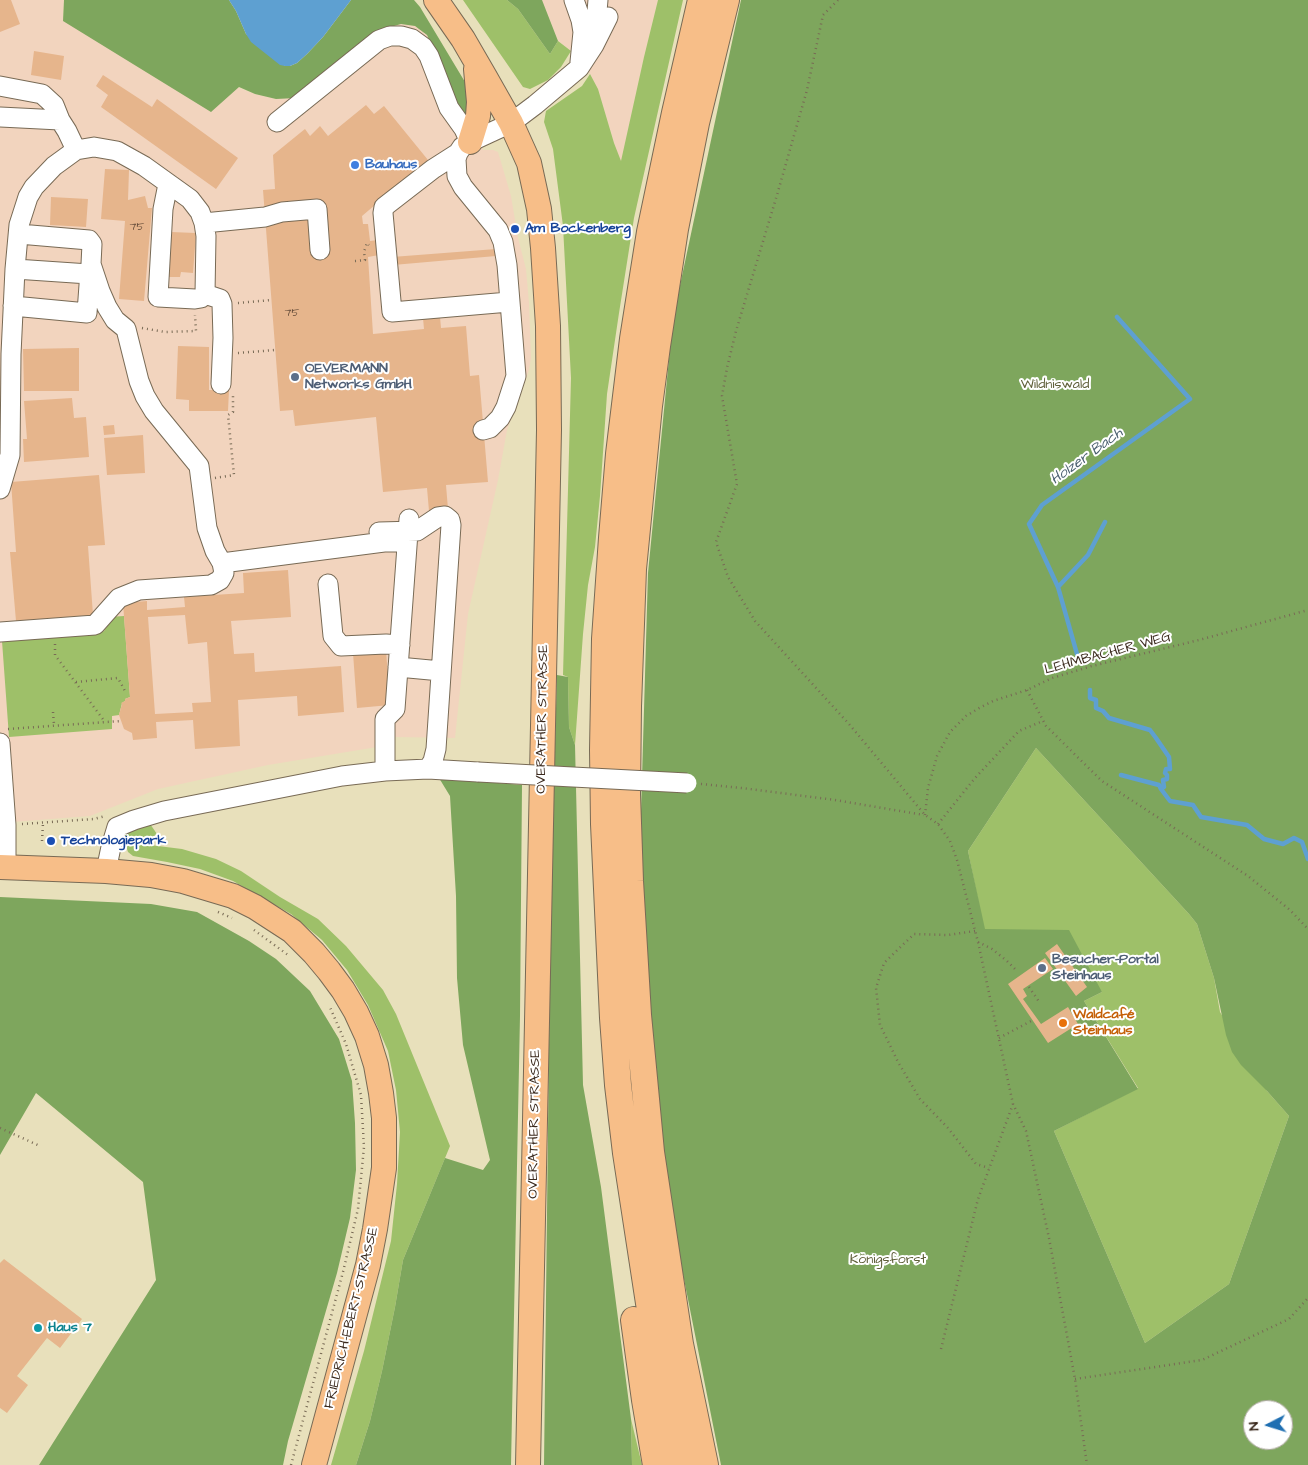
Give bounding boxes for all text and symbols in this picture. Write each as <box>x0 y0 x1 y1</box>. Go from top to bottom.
place label: Bauhaus <box>365 157 417 173</box>
marker: Bauhaus <box>349 159 361 171</box>
house number: 75 <box>130 221 144 235</box>
place label: Am Bockenberg <box>525 221 631 237</box>
marker: Am Bockenberg <box>509 223 521 235</box>
house number: 75 <box>285 307 299 321</box>
place label: OEVERMANN Networks GmbH <box>305 361 412 394</box>
marker: OEVERMANN Networks GmbH <box>289 371 301 383</box>
park label: Wildniswald <box>1021 377 1089 393</box>
water label: Holzer Bach <box>1047 425 1127 489</box>
street label: LEHMBACHER WEG <box>1043 629 1173 679</box>
street label: OVERATHER STRASSE <box>533 644 553 794</box>
place label: Technologiepark <box>61 833 166 849</box>
marker: Technologiepark <box>45 835 57 847</box>
place label: Besucher-Portal Steinhaus <box>1052 952 1159 984</box>
marker: Besucher-Portal Steinhaus <box>1036 962 1048 974</box>
place label: Waldcafé Steinhaus <box>1073 1007 1135 1040</box>
marker: Waldcafé Steinhaus <box>1057 1017 1069 1029</box>
street label: OVERATHER STRASSE <box>525 1049 545 1199</box>
street label: FRIEDRICH-EBERT-STRASSE <box>321 1225 383 1411</box>
park label: Königsforst <box>850 1252 926 1268</box>
place label: Haus 7 <box>48 1320 92 1336</box>
marker: Haus 7 <box>32 1322 44 1334</box>
north arrow <box>1243 1400 1293 1450</box>
text: N <box>1244 1421 1264 1431</box>

